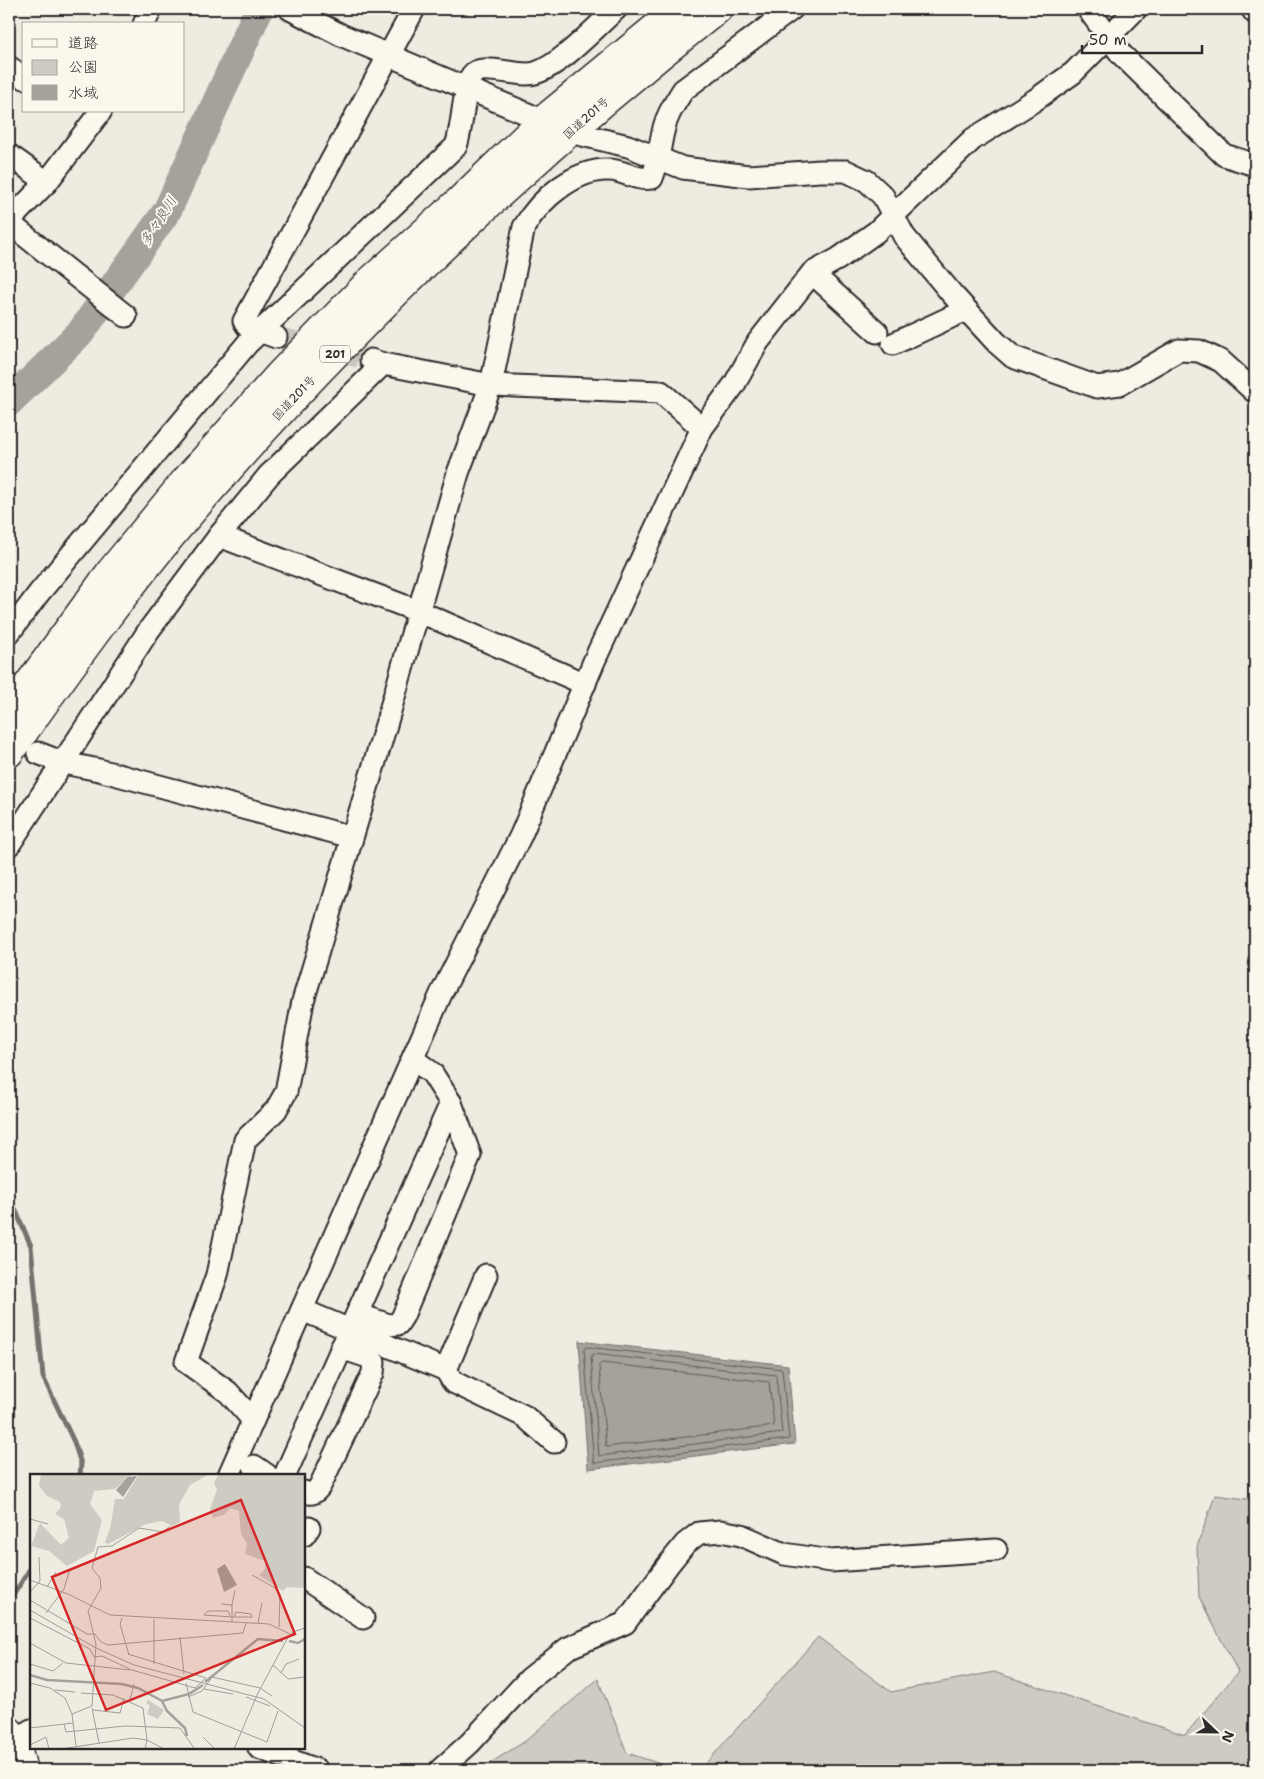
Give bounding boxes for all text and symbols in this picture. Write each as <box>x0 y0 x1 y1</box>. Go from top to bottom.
legend <box>22 22 185 112</box>
scale bar <box>1082 22 1202 54</box>
text: 50 m <box>1089 30 1127 50</box>
text: 道路 <box>68 33 98 53</box>
text: 公園 <box>68 57 98 77</box>
text: 水域 <box>68 83 98 103</box>
street label: 国道201号 <box>559 93 613 143</box>
water label: 多々良川 <box>136 192 180 250</box>
road number: 201 <box>320 346 350 362</box>
street label: 国道201号 <box>269 372 319 424</box>
inset map <box>30 1474 305 1749</box>
north arrow <box>1192 1706 1242 1756</box>
text: N <box>1218 1728 1238 1745</box>

